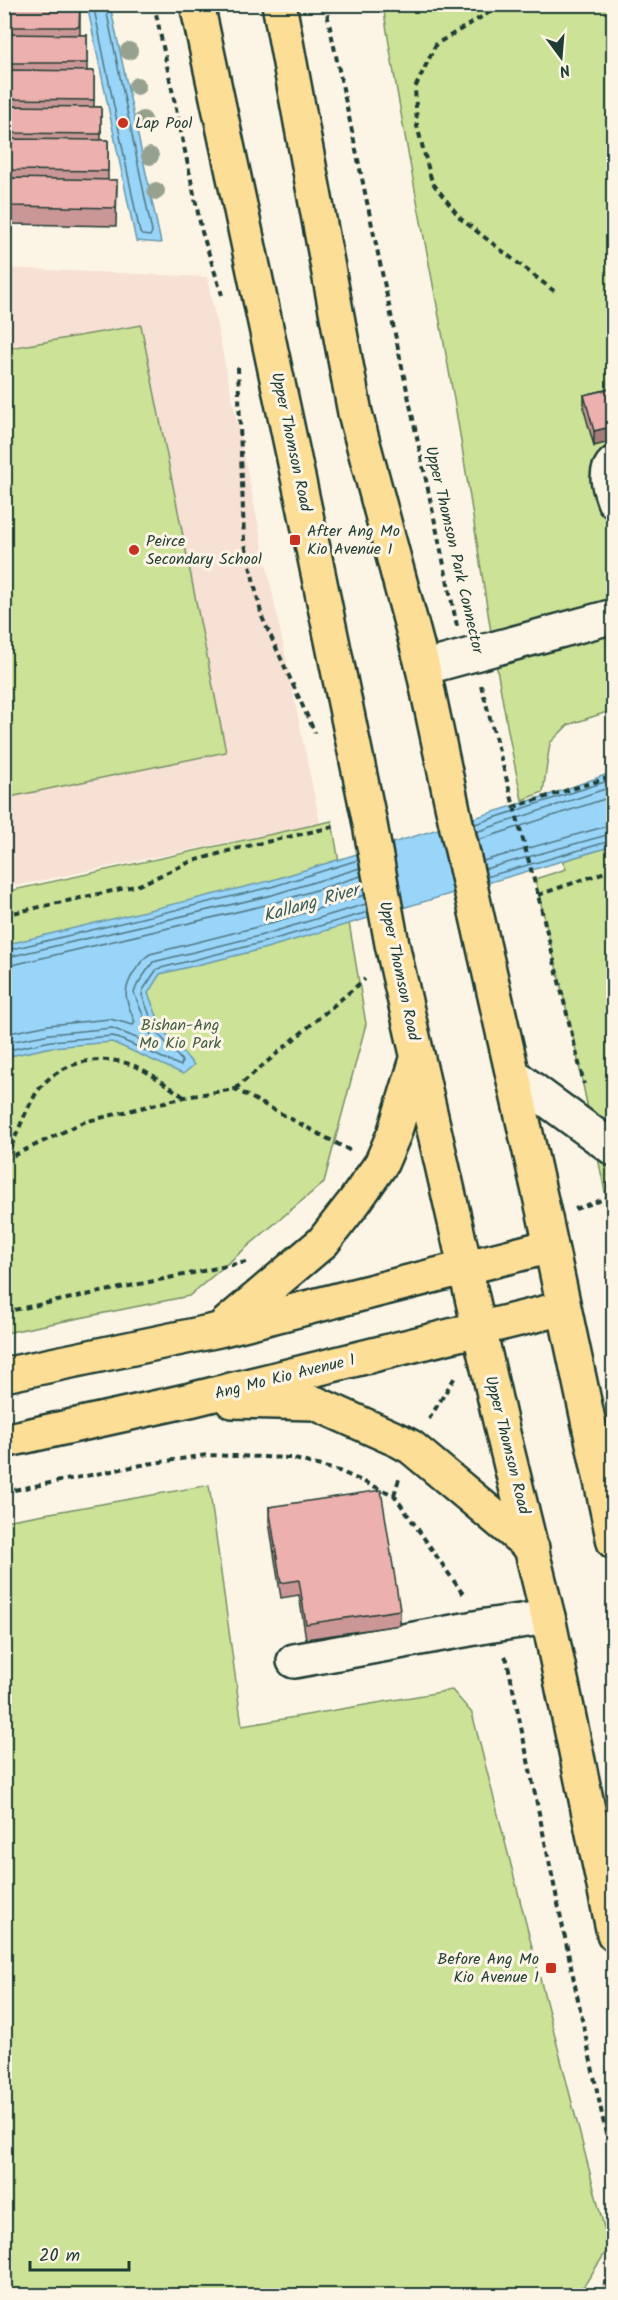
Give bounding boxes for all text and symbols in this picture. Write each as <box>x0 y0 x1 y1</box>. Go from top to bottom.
north arrow <box>531 27 591 87</box>
text: N <box>556 57 573 83</box>
place label: Lap Pool <box>135 111 192 136</box>
marker: Lap Pool <box>116 116 130 130</box>
street label: Upper Thomson Road <box>264 370 318 515</box>
street label: Upper Thomson Park Connector <box>418 444 490 658</box>
place label: After Ang Mo Kio Avenue 1 <box>307 519 400 562</box>
place label: Peirce Secondary School <box>146 529 262 572</box>
marker: After Ang Mo Kio Avenue 1 <box>288 533 302 547</box>
marker: Peirce Secondary School <box>127 543 141 557</box>
water label: Kallang River <box>260 875 366 931</box>
street label: Upper Thomson Road <box>372 899 426 1044</box>
park label: Bishan-Ang Mo Kio Park <box>139 1013 222 1056</box>
street label: Ang Mo Kio Avenue 1 <box>212 1347 358 1407</box>
street label: Upper Thomson Road <box>478 1373 537 1518</box>
place label: Before Ang Mo Kio Avenue 1 <box>437 1947 539 1990</box>
marker: Before Ang Mo Kio Avenue 1 <box>544 1961 558 1975</box>
scale bar <box>30 2234 129 2272</box>
text: 20 m <box>39 2242 80 2271</box>

